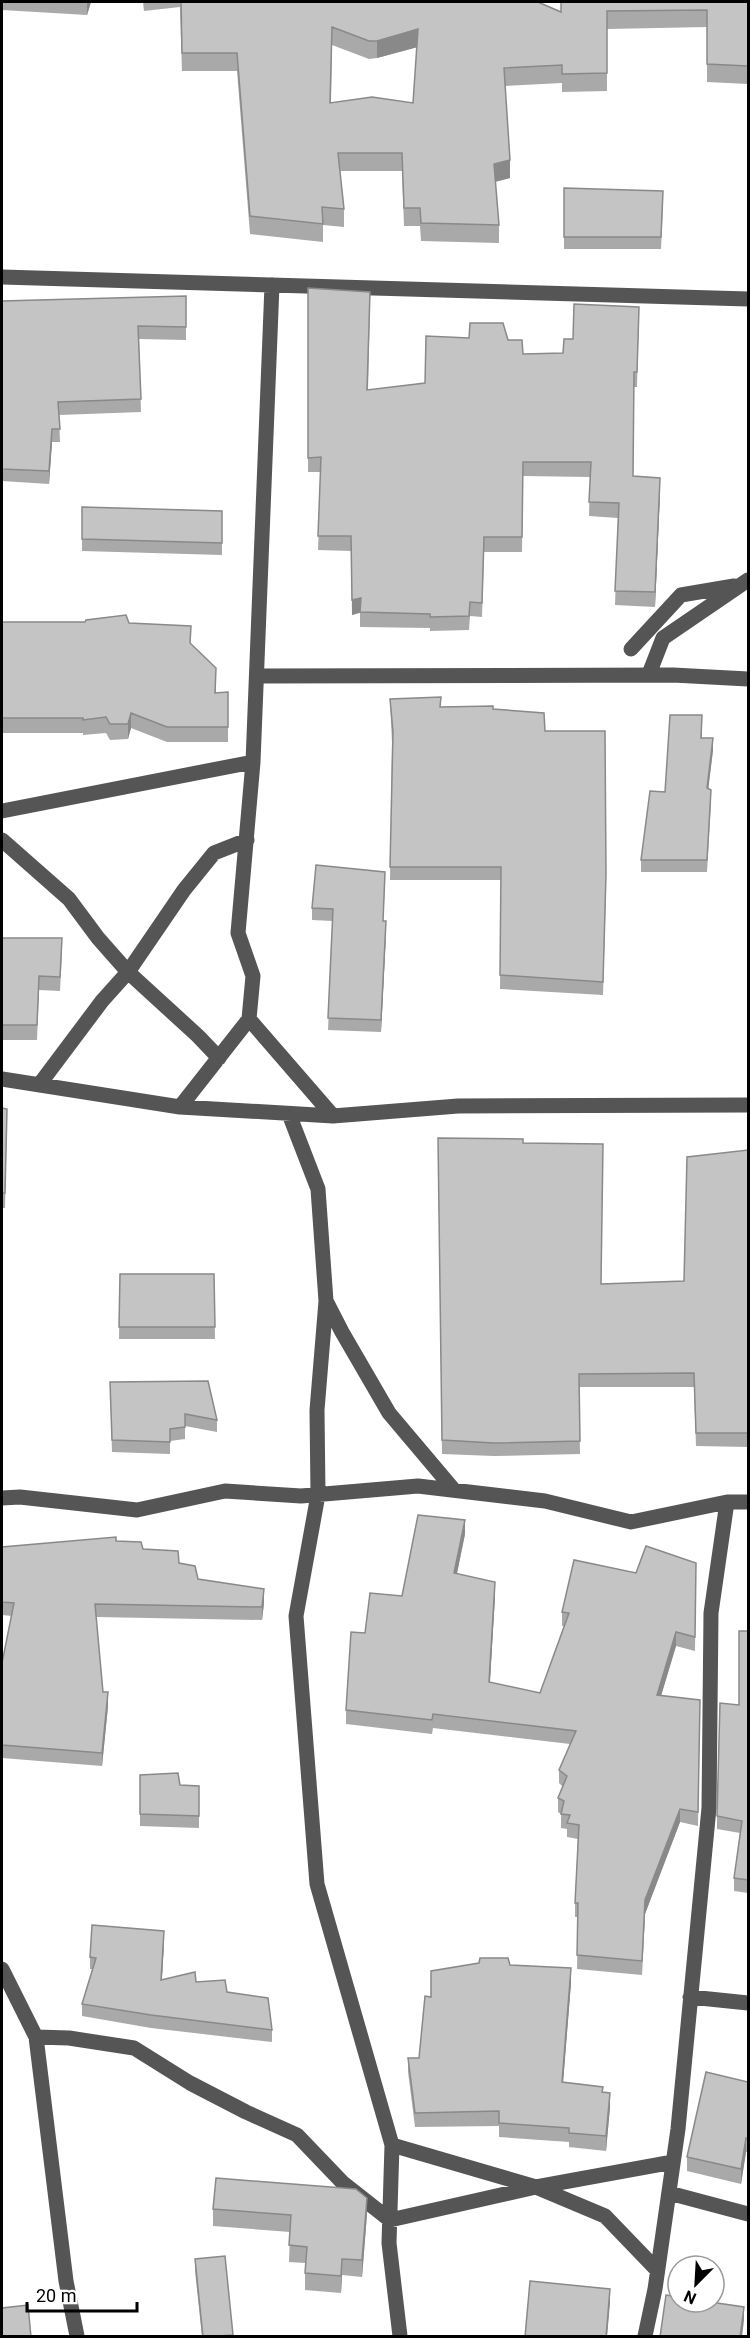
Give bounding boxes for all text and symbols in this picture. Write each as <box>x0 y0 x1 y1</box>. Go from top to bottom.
north arrow <box>666 2254 726 2314</box>
scale bar <box>27 2275 136 2313</box>
text: 20 m <box>36 2285 76 2306</box>
text: N <box>681 2286 699 2308</box>

